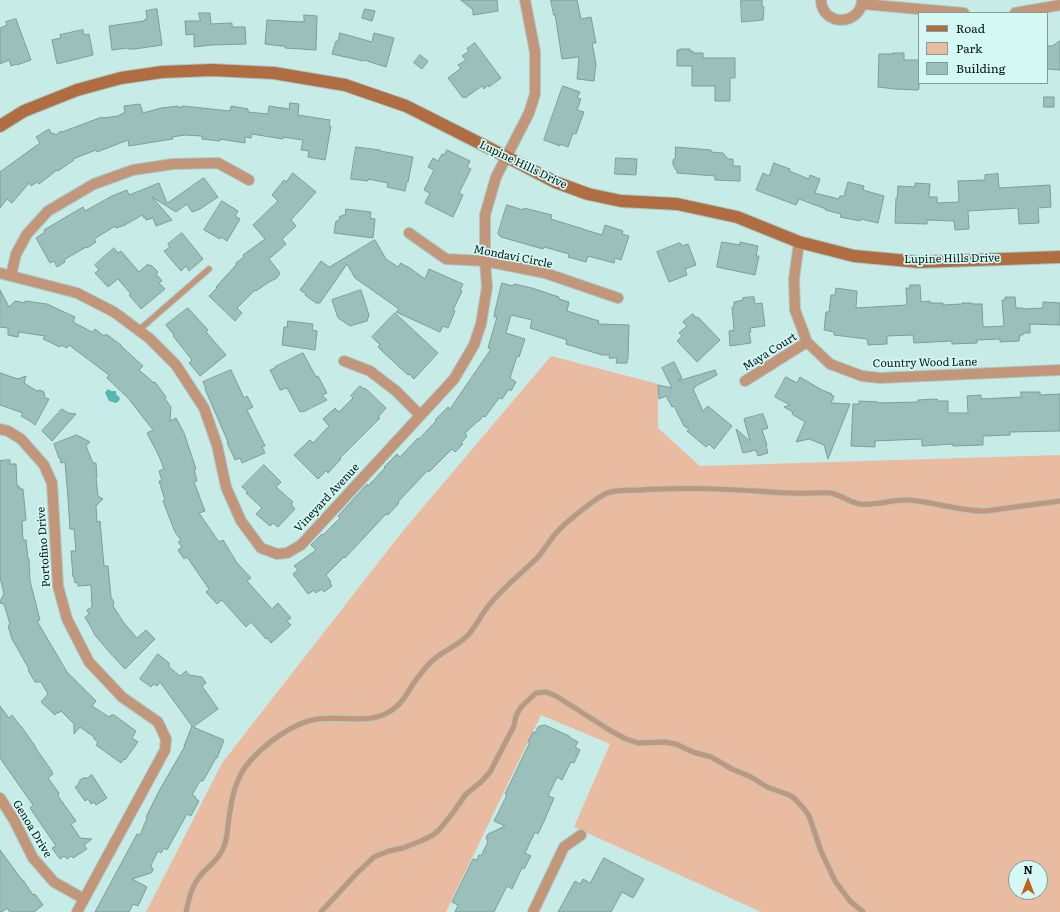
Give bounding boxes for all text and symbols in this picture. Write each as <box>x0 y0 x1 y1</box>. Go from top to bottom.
legend <box>918 12 1048 84</box>
text: Road <box>956 19 985 37</box>
text: Park <box>956 39 982 57</box>
text: Building <box>956 59 1005 77</box>
street label: Lupine Hills Drive <box>477 138 569 192</box>
street label: Mondavi Circle <box>472 243 554 271</box>
street label: Lupine Hills Drive <box>904 252 1000 266</box>
street label: Maya Court <box>741 330 799 374</box>
street label: Country Wood Lane <box>873 355 977 371</box>
street label: Vineyard Avenue <box>292 461 362 535</box>
street label: Portofino Drive <box>35 506 53 588</box>
street label: Genoa Drive <box>10 798 54 860</box>
north arrow <box>1008 860 1048 900</box>
text: N <box>1023 861 1033 877</box>

